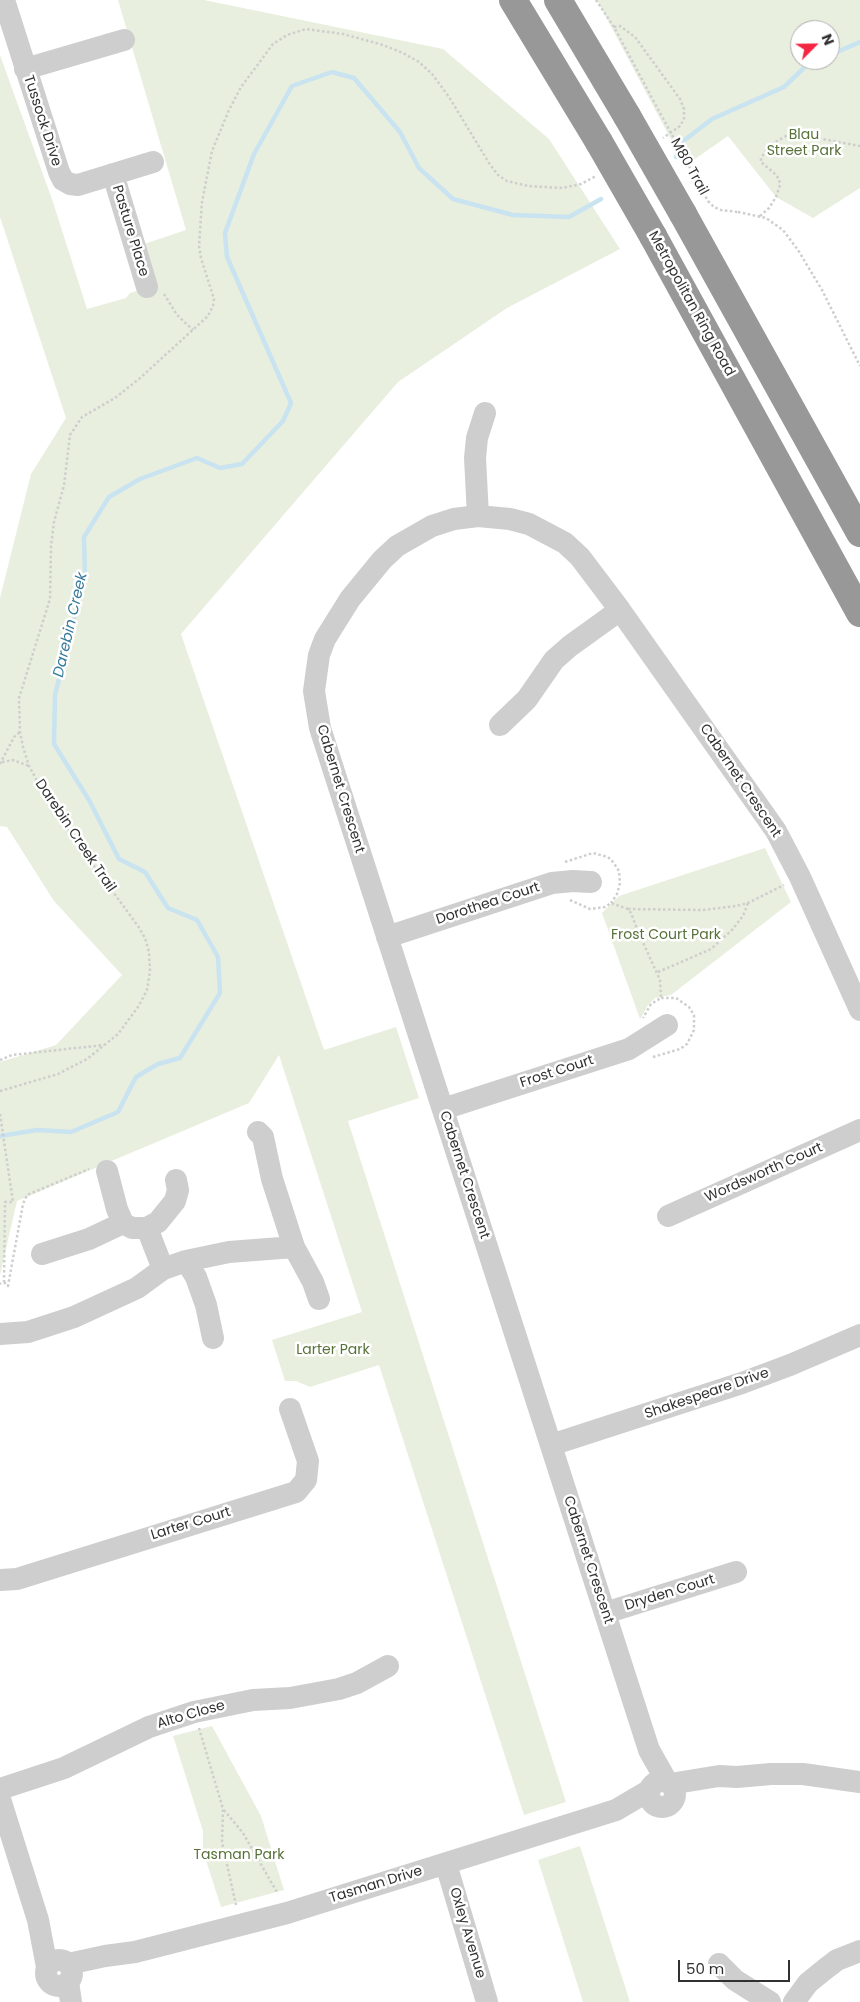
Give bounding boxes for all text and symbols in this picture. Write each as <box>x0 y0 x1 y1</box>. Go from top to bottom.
north arrow <box>790 20 840 70</box>
text: N <box>817 31 839 48</box>
street label: Tussock Drive <box>19 73 65 169</box>
park label: Blau Street Park <box>767 127 841 160</box>
street label: M80 Trail <box>666 136 712 198</box>
street label: Pasture Place <box>108 183 152 279</box>
street label: Metropolitan Ring Road <box>644 229 738 379</box>
water label: Darebin Creek <box>50 571 92 679</box>
street label: Cabernet Crescent <box>696 721 784 841</box>
street label: Cabernet Crescent <box>312 723 368 855</box>
street label: Darebin Creek Trail <box>31 776 119 896</box>
street label: Dorothea Court <box>434 879 542 929</box>
park label: Frost Court Park <box>611 927 721 943</box>
street label: Frost Court <box>518 1052 596 1092</box>
street label: Cabernet Crescent <box>435 1109 493 1241</box>
street label: Wordsworth Court <box>703 1139 825 1207</box>
park label: Larter Park <box>296 1342 370 1358</box>
street label: Shakespeare Drive <box>643 1365 771 1423</box>
street label: Cabernet Crescent <box>559 1494 617 1626</box>
street label: Larter Court <box>149 1504 233 1544</box>
street label: Dryden Court <box>623 1571 717 1615</box>
street label: Alto Close <box>155 1697 227 1733</box>
park label: Tasman Park <box>194 1847 284 1863</box>
street label: Tasman Drive <box>328 1863 424 1907</box>
street label: Oxley Avenue <box>445 1886 489 1980</box>
scale bar <box>680 1950 792 1982</box>
text: 50 m <box>686 1958 724 1979</box>

